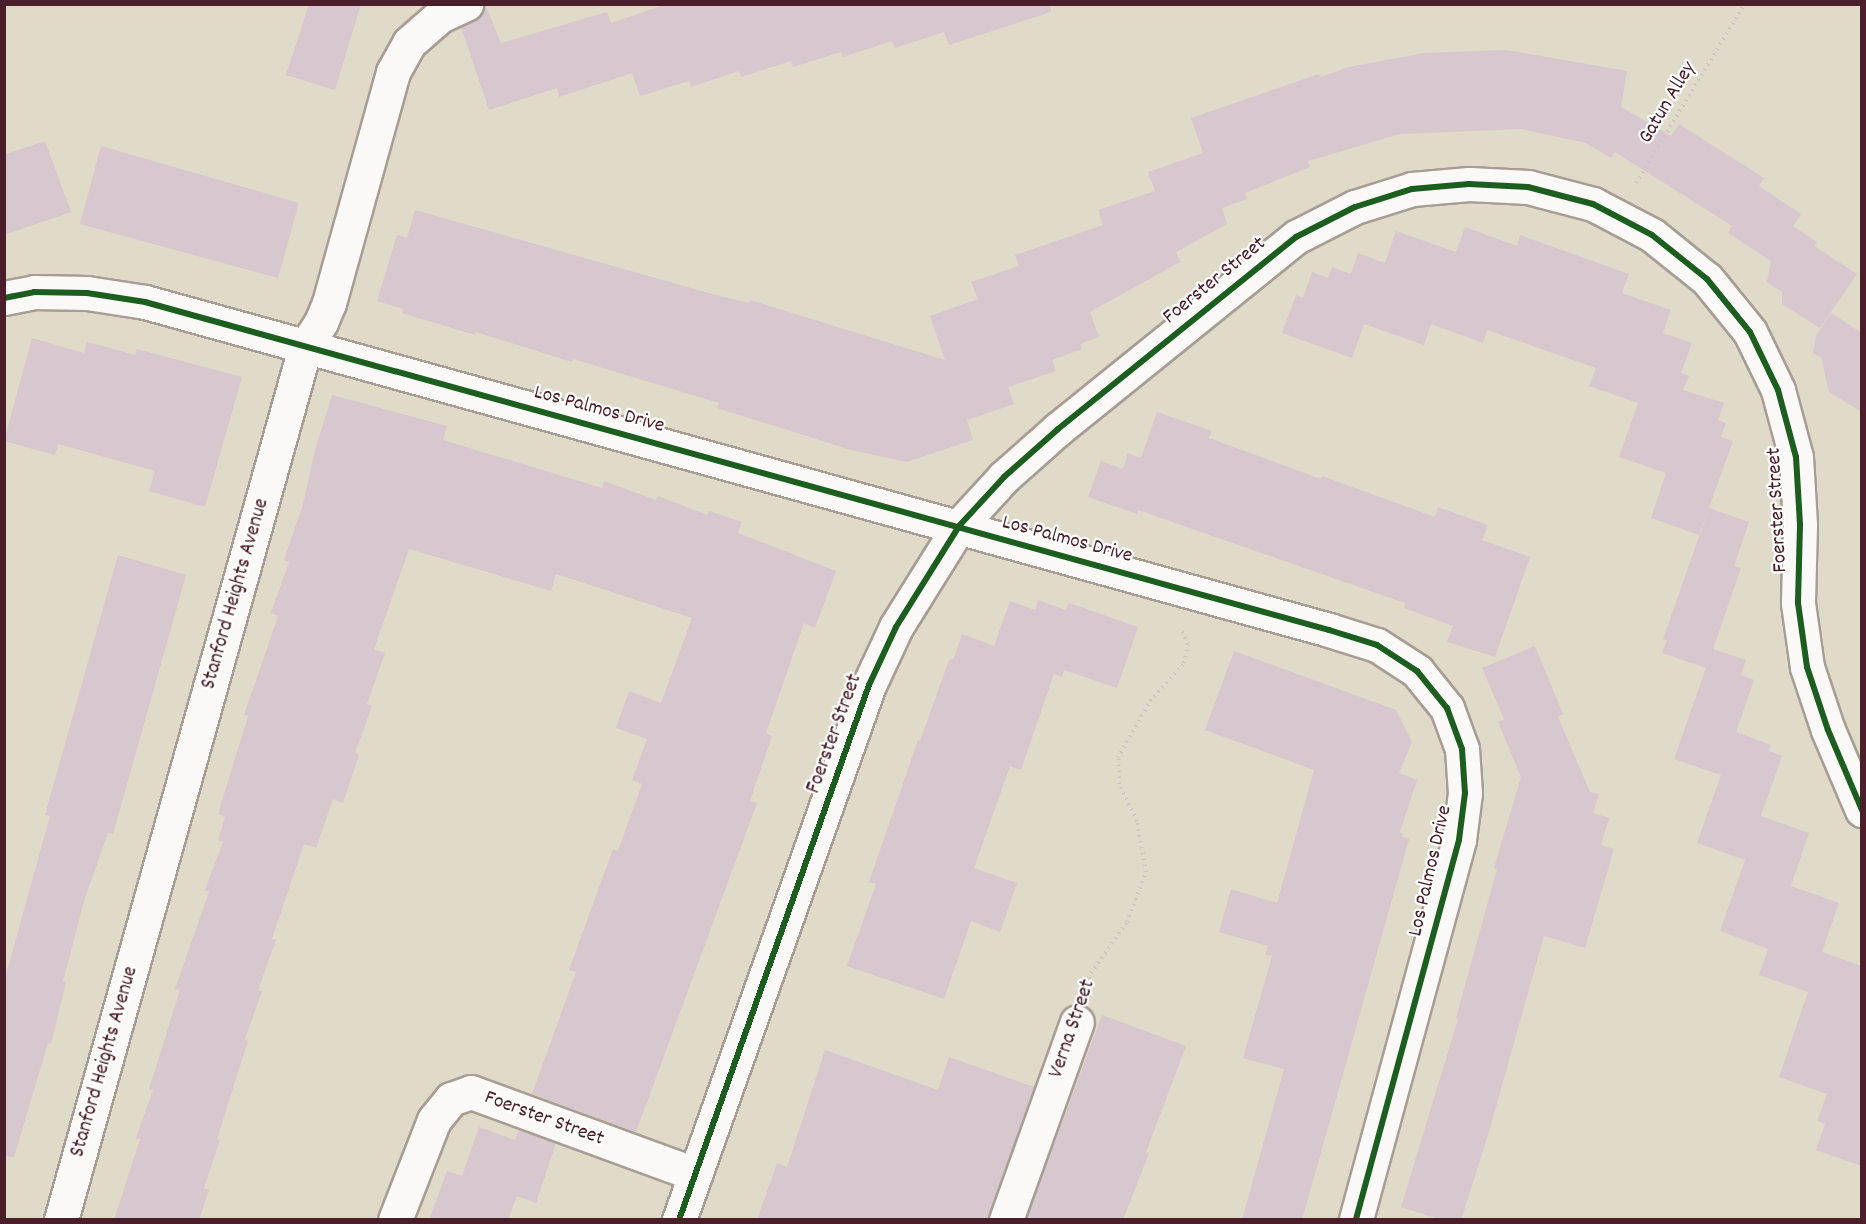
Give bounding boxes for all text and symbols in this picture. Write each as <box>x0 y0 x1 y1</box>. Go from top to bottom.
street label: Gatun Alley <box>1634 58 1702 148</box>
street label: Foerster Street <box>1158 232 1272 330</box>
street label: Los Palmos Drive <box>531 381 667 439</box>
street label: Foerster Street <box>1762 447 1794 573</box>
street label: Stanford Heights Avenue <box>197 496 275 692</box>
street label: Los Palmos Drive <box>999 511 1135 569</box>
street label: Foerster Street <box>802 671 868 797</box>
street label: Los Palmos Drive <box>1404 803 1458 939</box>
street label: Stanford Heights Avenue <box>66 964 144 1160</box>
street label: Verna Street <box>1044 976 1102 1082</box>
street label: Foerster Street <box>481 1086 607 1152</box>

